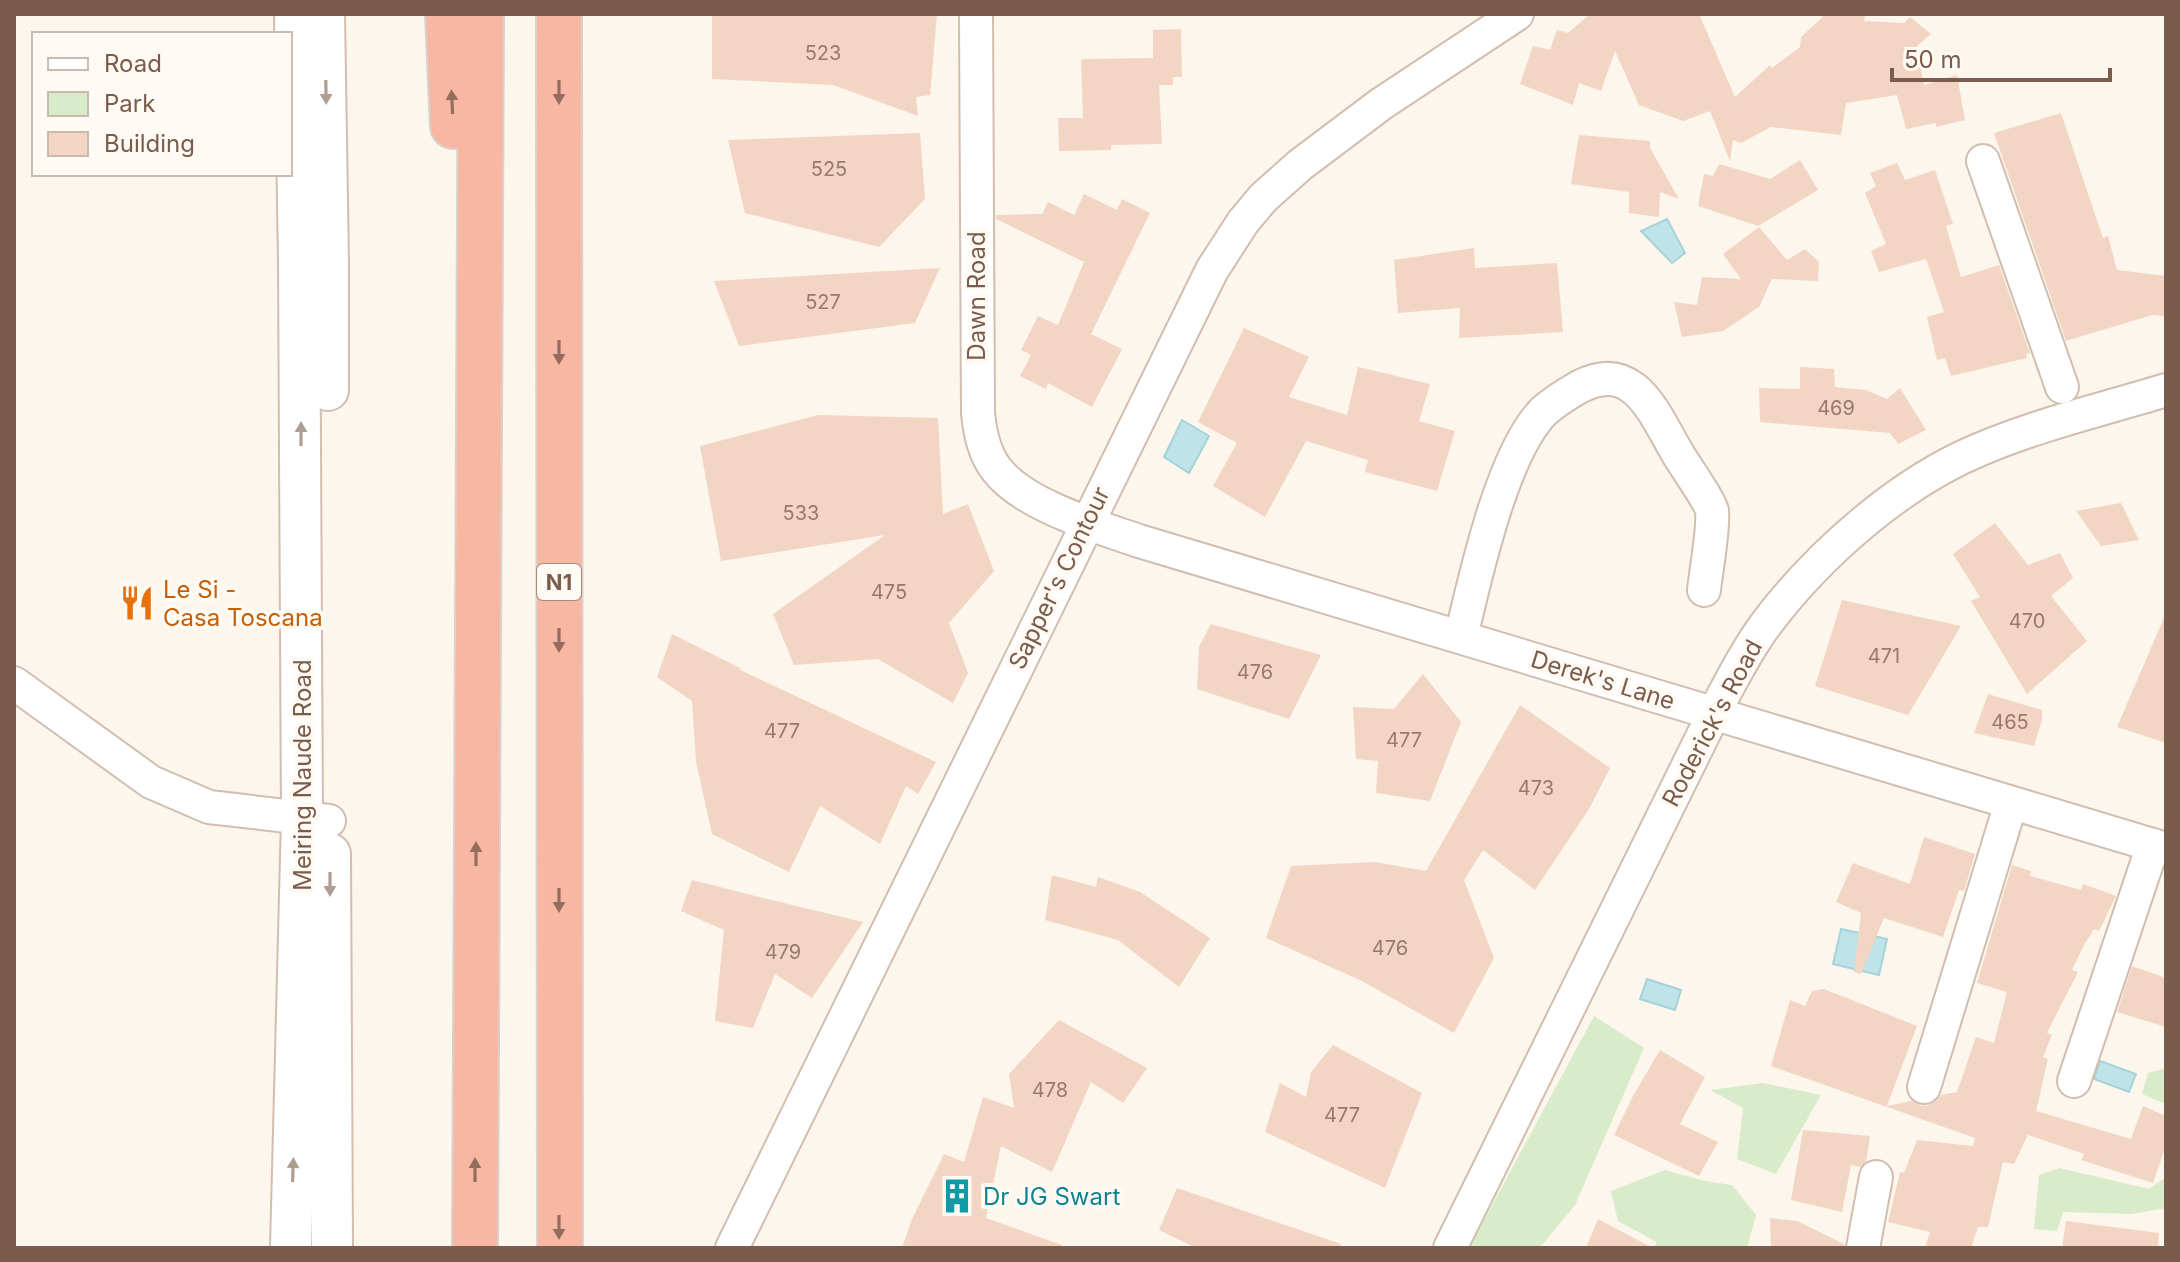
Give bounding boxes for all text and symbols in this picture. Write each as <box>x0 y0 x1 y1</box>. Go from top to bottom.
legend <box>32 32 292 176</box>
scale bar <box>1892 32 2110 82</box>
house number: 523 <box>805 41 841 65</box>
text: 50 m <box>1904 45 1962 74</box>
text: Road <box>104 49 162 78</box>
one-way arrow <box>319 80 332 105</box>
one-way arrow <box>553 80 565 105</box>
text: Park <box>104 89 155 118</box>
one-way arrow <box>445 89 458 115</box>
text: Building <box>104 129 195 158</box>
house number: 525 <box>811 157 847 181</box>
street label: Dawn Road <box>962 231 991 361</box>
house number: 527 <box>805 290 841 314</box>
one-way arrow <box>553 340 565 365</box>
house number: 469 <box>1817 396 1855 420</box>
one-way arrow <box>295 421 307 446</box>
street label: Sapper's Contour <box>1002 482 1116 674</box>
house number: 533 <box>783 501 819 525</box>
road number: N1 <box>537 564 581 600</box>
place label: Le Si - Casa Toscana <box>163 575 323 632</box>
house number: 475 <box>871 580 907 604</box>
restaurant icon: Le Si - Casa Toscana <box>118 584 156 622</box>
house number: 470 <box>2009 609 2045 633</box>
one-way arrow <box>553 628 565 653</box>
street label: Roderick's Road <box>1656 635 1768 811</box>
street label: Derek's Lane <box>1528 644 1678 716</box>
house number: 471 <box>1868 644 1900 668</box>
street label: Meiring Naude Road <box>288 659 317 891</box>
house number: 476 <box>1237 660 1273 684</box>
house number: 465 <box>1991 710 2029 734</box>
house number: 477 <box>764 719 800 743</box>
house number: 477 <box>1386 728 1422 752</box>
house number: 473 <box>1518 776 1554 800</box>
one-way arrow <box>470 841 482 866</box>
one-way arrow <box>324 872 336 897</box>
one-way arrow <box>553 888 565 913</box>
house number: 476 <box>1372 936 1408 960</box>
house number: 479 <box>765 940 801 964</box>
house number: 478 <box>1032 1078 1068 1102</box>
house number: 477 <box>1324 1103 1360 1127</box>
one-way arrow <box>287 1157 300 1182</box>
one-way arrow <box>469 1157 481 1182</box>
building icon: Dr JG Swart <box>938 1177 976 1215</box>
place label: Dr JG Swart <box>983 1182 1120 1211</box>
one-way arrow <box>553 1215 565 1240</box>

